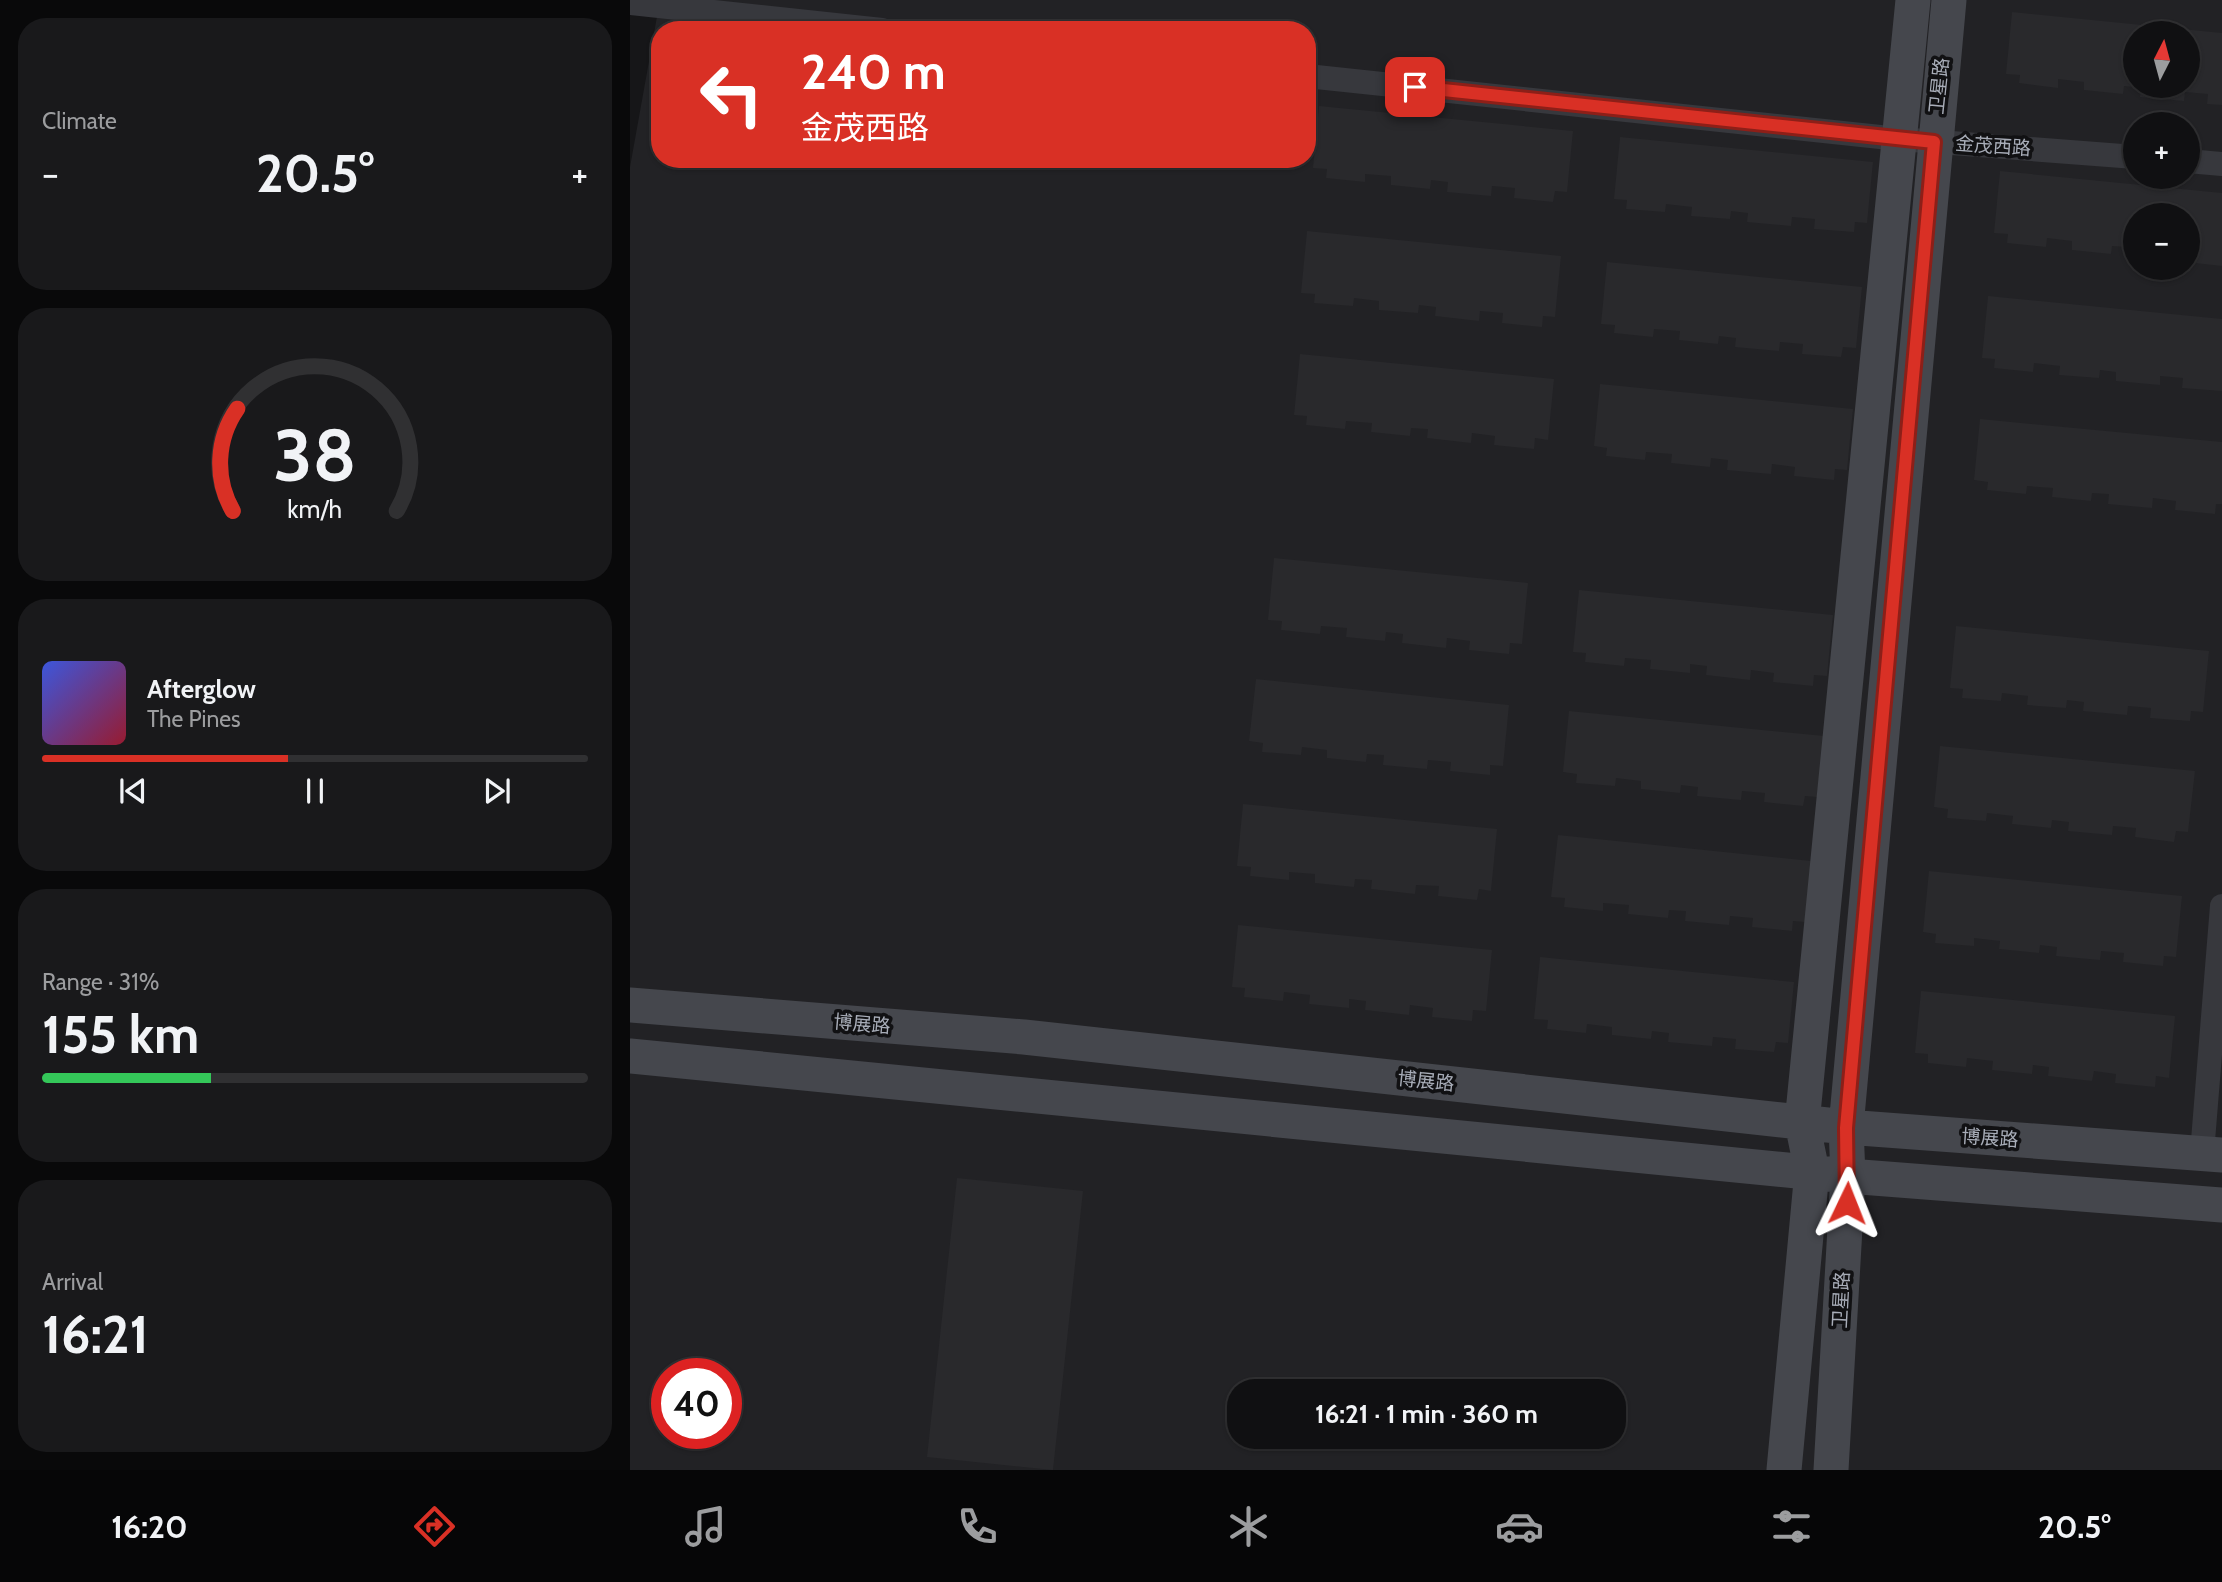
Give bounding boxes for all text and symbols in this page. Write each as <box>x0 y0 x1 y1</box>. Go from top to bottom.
north arrow <box>2123 21 2200 98</box>
map controls <box>2123 21 2200 280</box>
text: 240 m <box>801 42 946 101</box>
icon: left <box>686 49 777 140</box>
street label: 卫星路 <box>1925 56 1953 116</box>
pin <box>1385 57 1445 117</box>
icon: arrive <box>1396 68 1434 106</box>
text: Climate <box>42 107 117 135</box>
text: 金茂西路 <box>801 108 929 147</box>
button: + <box>2123 112 2200 189</box>
street label: 金茂西路 <box>1954 132 2032 160</box>
text: 20.5° <box>256 142 374 205</box>
text: − <box>42 150 59 197</box>
text: + <box>571 150 588 197</box>
button: − <box>2123 203 2200 280</box>
text: 38 <box>273 411 357 499</box>
text: km/h <box>288 493 342 523</box>
text: Afterglow <box>147 673 256 705</box>
text: The Pines <box>147 705 241 733</box>
icon: previous <box>114 772 152 810</box>
icon: pause <box>296 772 334 810</box>
icon: next <box>478 772 516 810</box>
text: Range · 31% <box>42 968 159 996</box>
text: 155 km <box>42 1003 199 1066</box>
street label: 博展路 <box>833 1010 891 1038</box>
street label: 博展路 <box>1396 1067 1456 1095</box>
street label: 博展路 <box>1961 1125 2019 1151</box>
position arrow <box>1810 1166 1884 1240</box>
text: Arrival <box>42 1268 103 1296</box>
street label: 卫星路 <box>1828 1271 1854 1329</box>
text: 16:21 <box>42 1303 149 1366</box>
speed limit sign: 40 <box>651 1358 742 1449</box>
text: 16:21 · 1 min · 360 m <box>1315 1398 1538 1430</box>
icon: directions <box>410 1502 459 1551</box>
icon: music <box>681 1502 730 1551</box>
icon: phone <box>953 1502 1002 1551</box>
icon: climate <box>1224 1502 1273 1551</box>
icon: car <box>1495 1502 1544 1551</box>
icon: filters <box>1767 1502 1816 1551</box>
text: 16:20 <box>111 1507 188 1546</box>
text: 20.5° <box>2038 1507 2111 1546</box>

